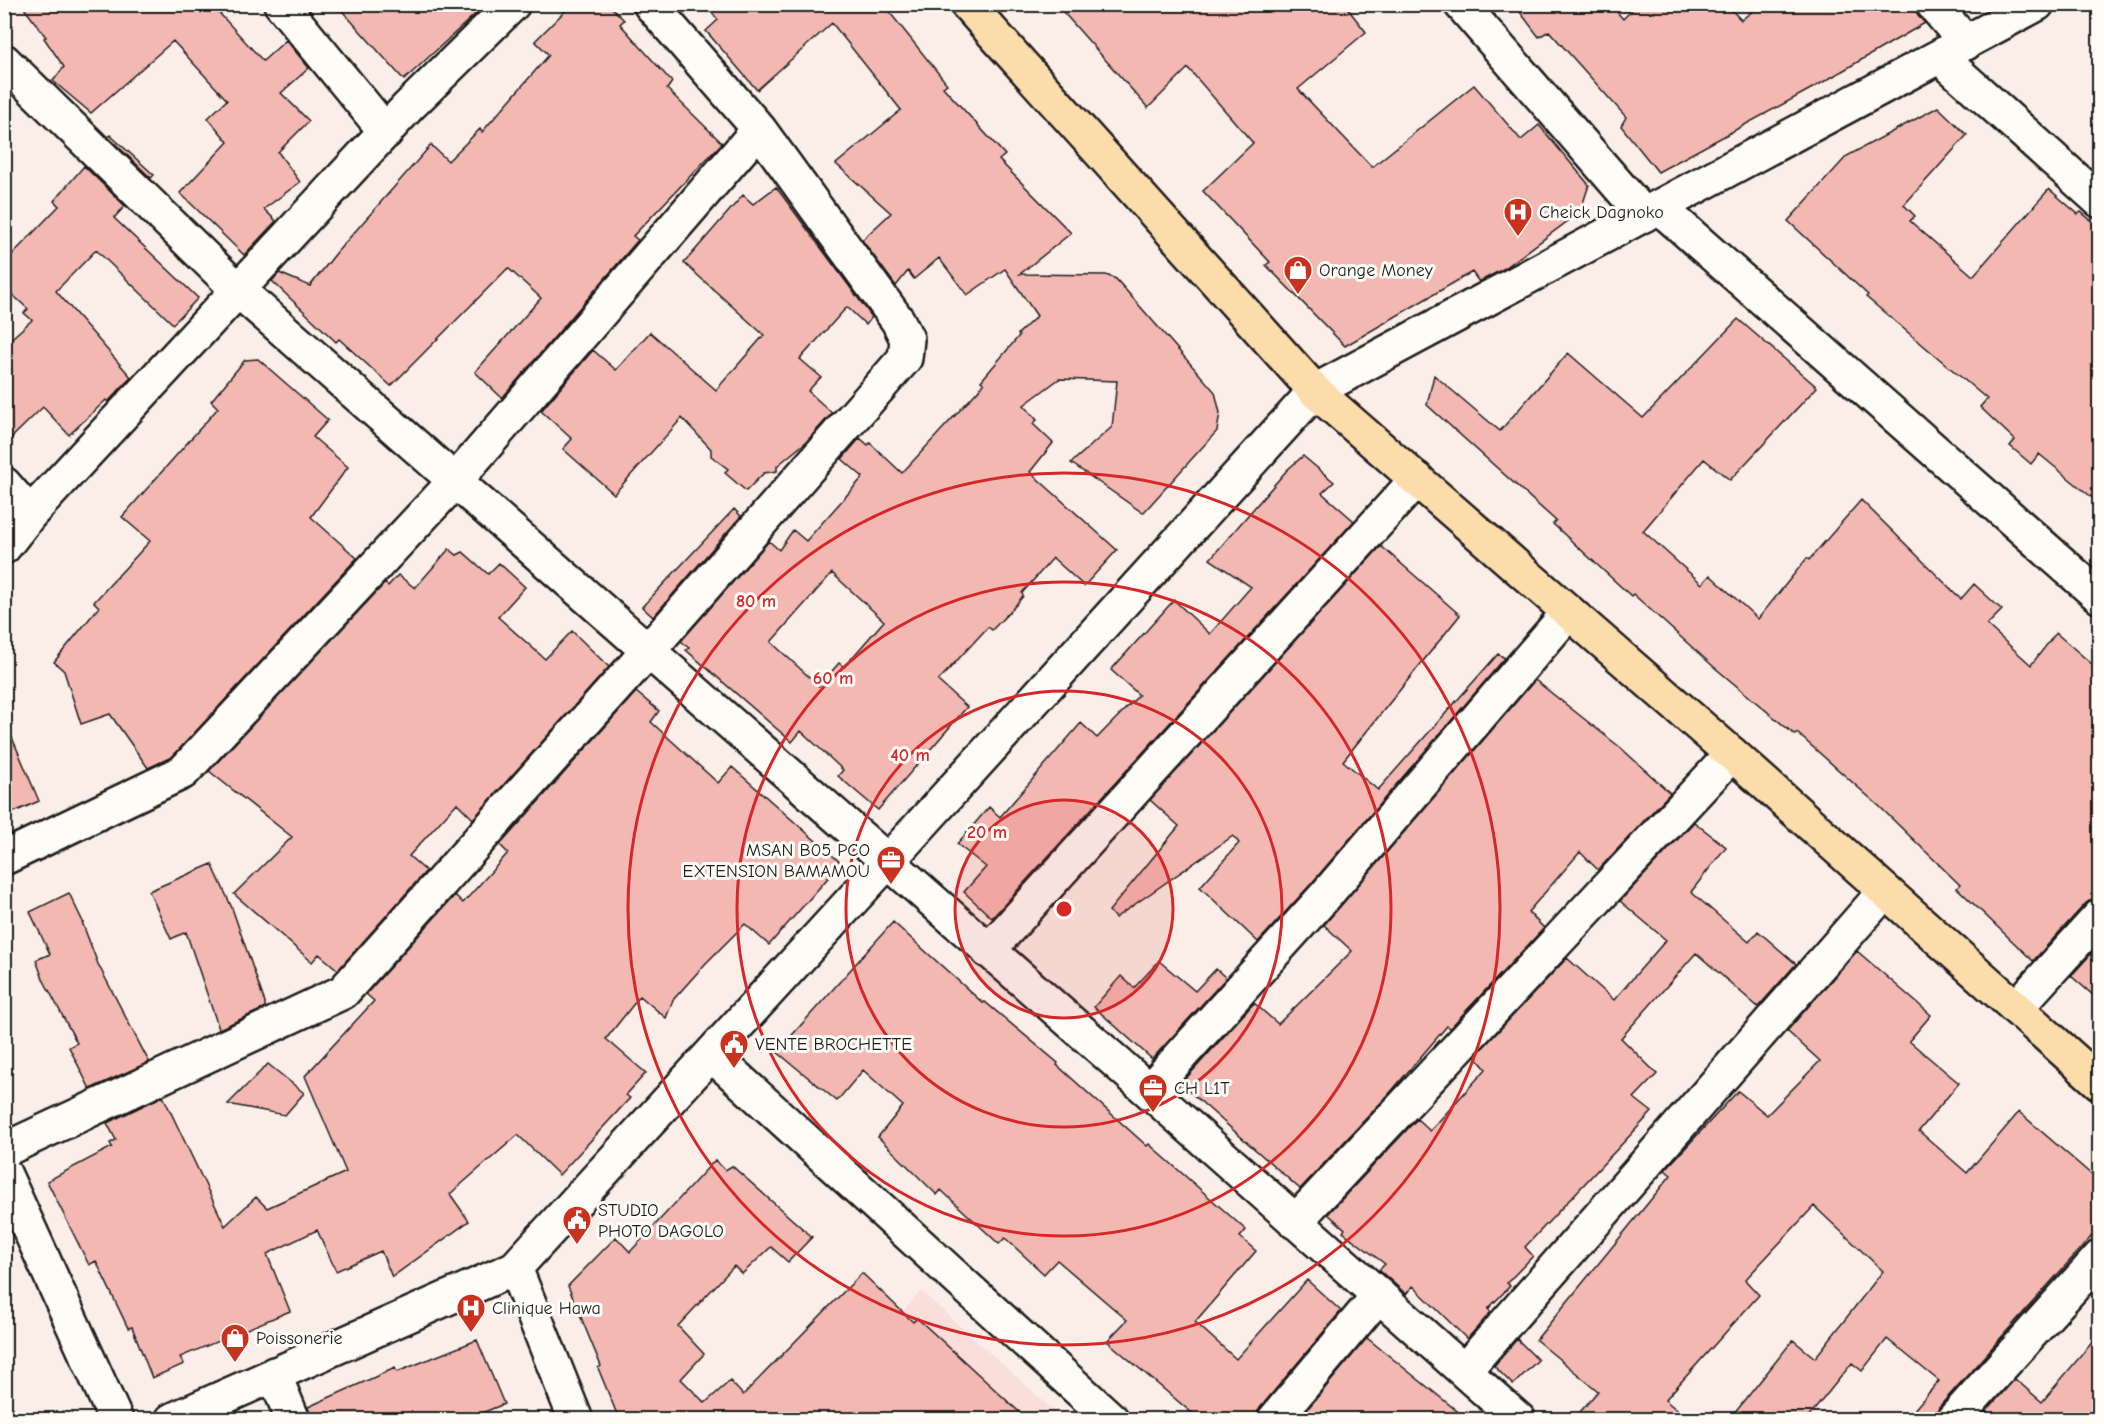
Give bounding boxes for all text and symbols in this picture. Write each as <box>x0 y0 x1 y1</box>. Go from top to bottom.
hospital icon: Cheick Dagnoko <box>1502 196 1534 238</box>
place label: Cheick Dagnoko <box>1539 202 1664 223</box>
shop icon: Orange Money <box>1282 254 1314 296</box>
place label: Orange Money <box>1319 260 1434 281</box>
text: 80 m <box>736 591 776 612</box>
text: 60 m <box>813 668 853 689</box>
text: 40 m <box>890 745 930 766</box>
text: 20 m <box>967 822 1007 843</box>
place label: MSAN B05 PCO EXTENSION BAMAMOU <box>683 840 870 882</box>
office icon: MSAN B05 PCO EXTENSION BAMAMOU <box>875 844 907 886</box>
centre of rings <box>1054 899 1074 919</box>
public building icon: VENTE BROCHETTE <box>718 1028 750 1070</box>
place label: VENTE BROCHETTE <box>755 1034 912 1055</box>
office icon: CH L1T <box>1137 1072 1169 1114</box>
place label: CH L1T <box>1174 1078 1230 1099</box>
place label: STUDIO PHOTO DAGOLO <box>598 1200 724 1242</box>
public building icon: STUDIO PHOTO DAGOLO <box>561 1204 593 1246</box>
hospital icon: Clinique Hawa <box>455 1292 487 1334</box>
place label: Clinique Hawa <box>492 1298 601 1319</box>
shop icon: Poissonerie <box>219 1322 251 1364</box>
place label: Poissonerie <box>256 1328 343 1349</box>

